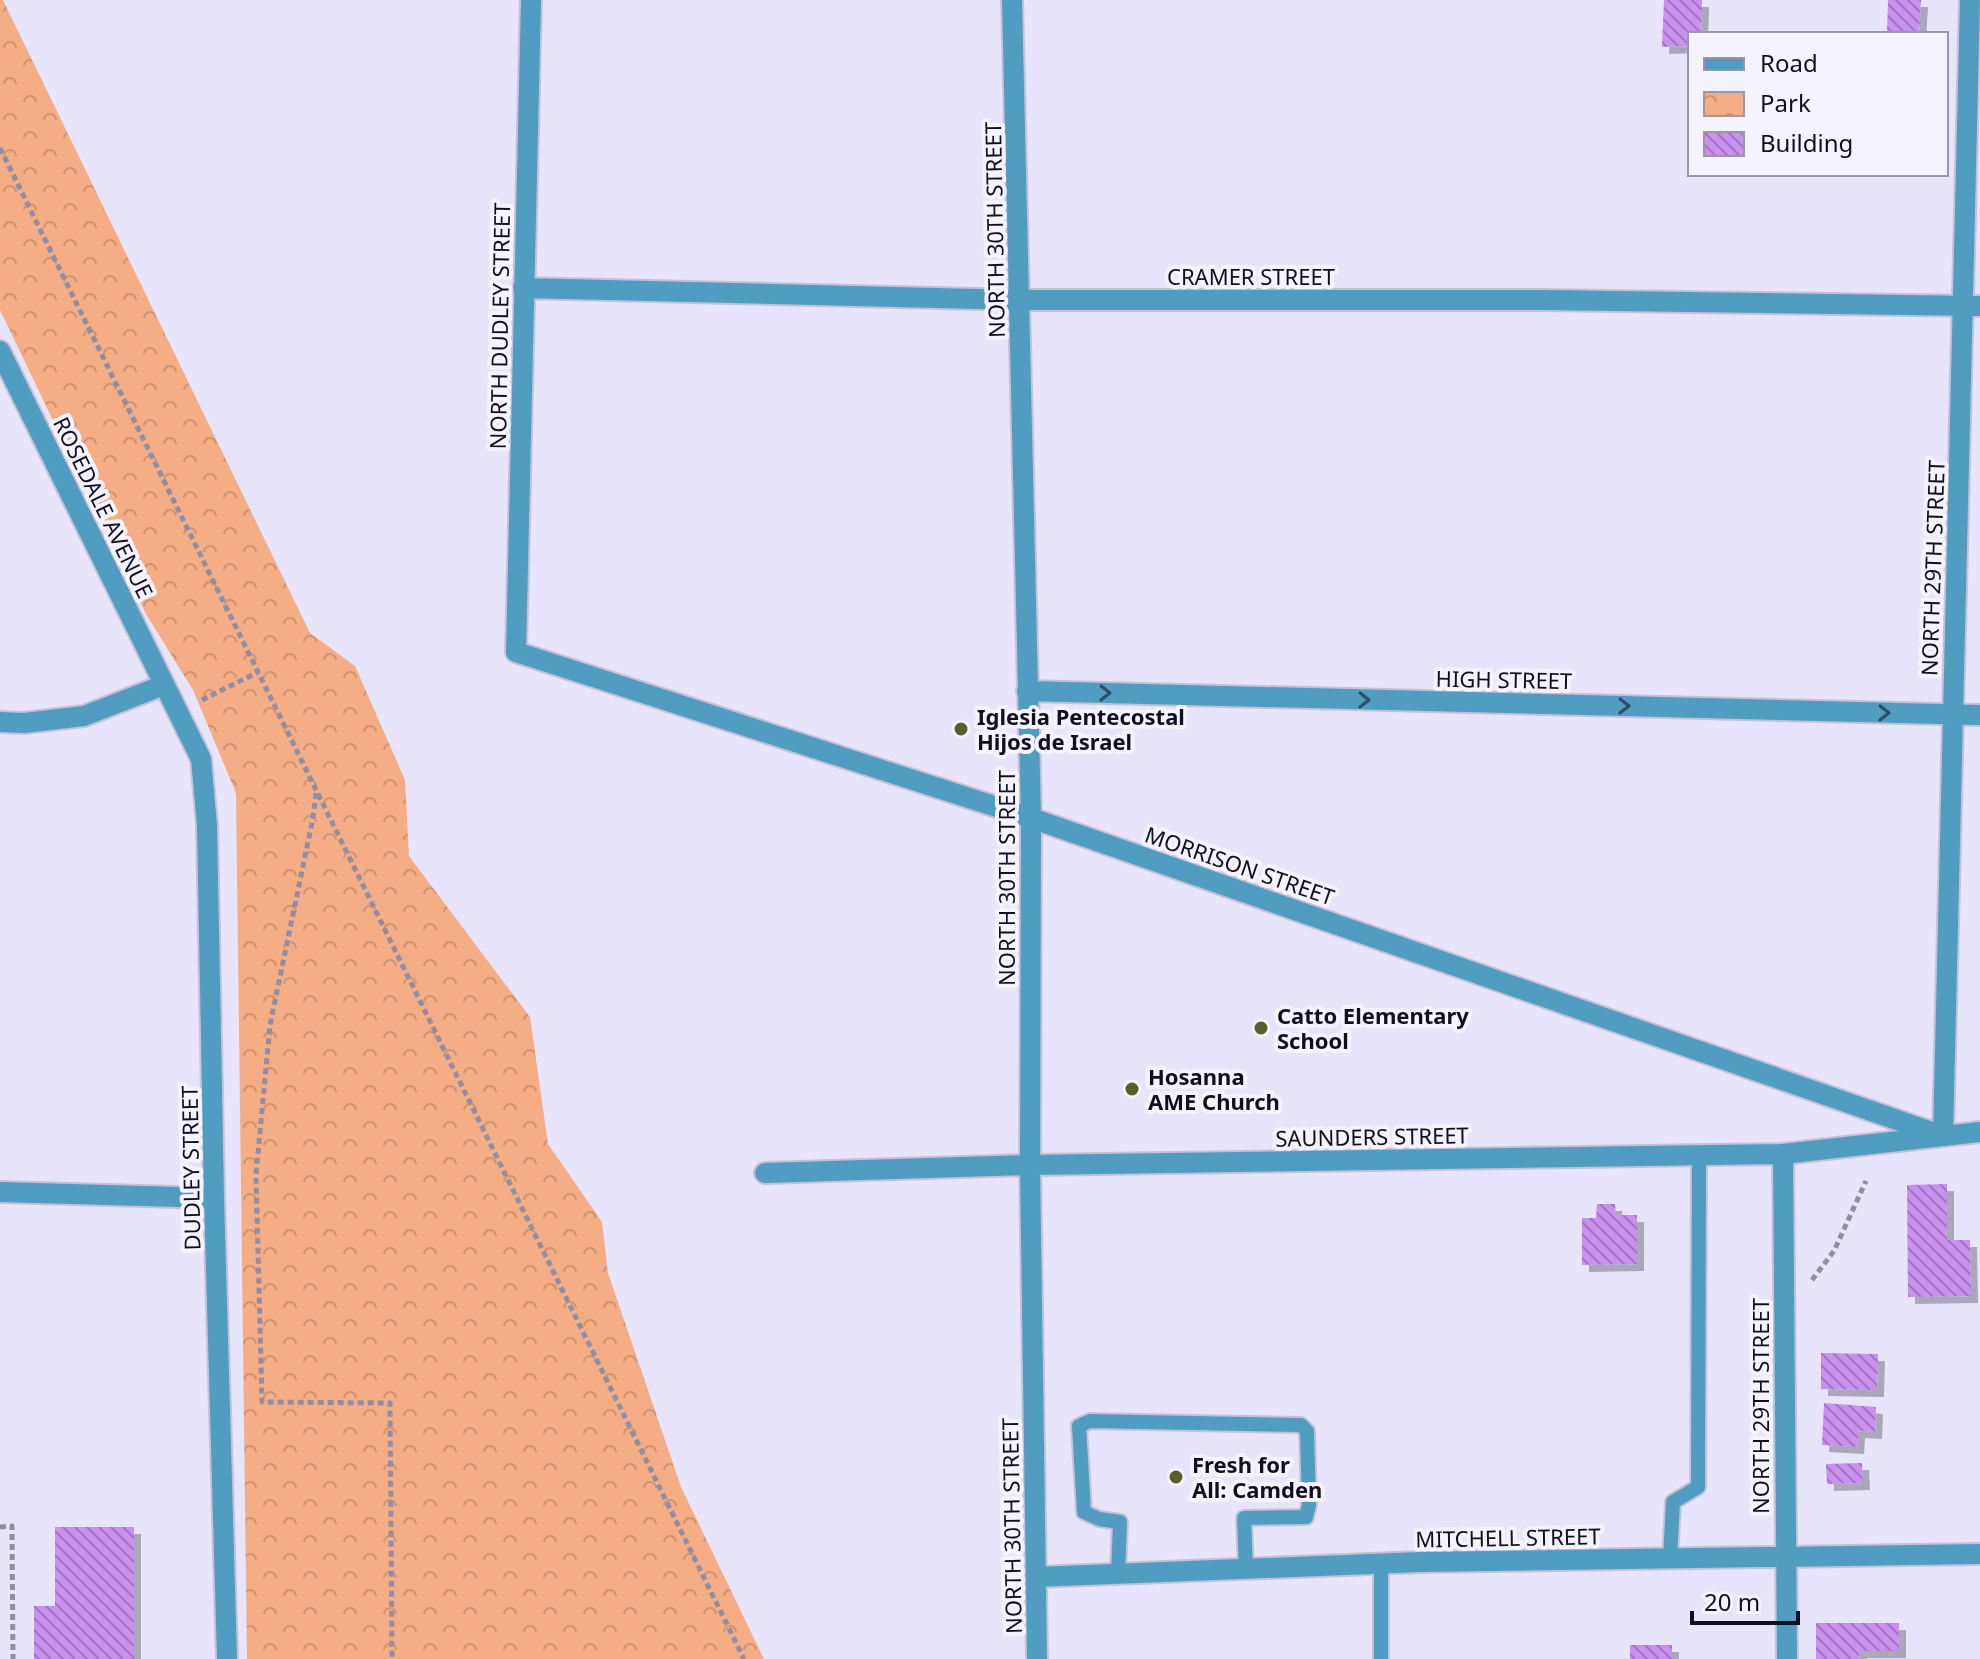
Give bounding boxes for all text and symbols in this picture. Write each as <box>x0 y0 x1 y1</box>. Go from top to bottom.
legend <box>1688 32 1948 176</box>
text: Road <box>1760 46 1818 79</box>
text: Park <box>1760 86 1811 119</box>
street label: NORTH 30TH STREET <box>977 122 1011 338</box>
text: Building <box>1760 126 1853 159</box>
street label: NORTH DUDLEY STREET <box>482 202 516 450</box>
street label: CRAMER STREET <box>1167 261 1335 291</box>
street label: ROSEDALE AVENUE <box>47 411 161 603</box>
street label: NORTH 29TH STREET <box>1913 460 1951 676</box>
street label: HIGH STREET <box>1435 663 1573 695</box>
one-way arrow <box>1099 685 1112 702</box>
one-way arrow <box>1358 691 1371 708</box>
one-way arrow <box>1618 698 1631 715</box>
place label: Iglesia Pentecostal Hijos de Israel <box>977 701 1185 756</box>
one-way arrow <box>1878 704 1891 721</box>
marker: Iglesia Pentecostal Hijos de Israel <box>952 720 970 738</box>
street label: NORTH 30TH STREET <box>991 770 1021 986</box>
street label: MORRISON STREET <box>1141 819 1339 911</box>
place label: Catto Elementary School <box>1277 1000 1469 1055</box>
marker: Catto Elementary School <box>1252 1019 1270 1037</box>
place label: Hosanna AME Church <box>1148 1061 1280 1116</box>
marker: Hosanna AME Church <box>1123 1080 1141 1098</box>
street label: DUDLEY STREET <box>174 1085 206 1251</box>
street label: SAUNDERS STREET <box>1275 1119 1469 1153</box>
street label: NORTH 29TH STREET <box>1745 1298 1775 1514</box>
street label: NORTH 30TH STREET <box>994 1418 1028 1634</box>
place label: Fresh for All: Camden <box>1192 1449 1322 1504</box>
marker: Fresh for All: Camden <box>1167 1468 1185 1486</box>
street label: MITCHELL STREET <box>1415 1520 1601 1554</box>
scale bar <box>1692 1575 1798 1625</box>
text: 20 m <box>1704 1585 1760 1618</box>

